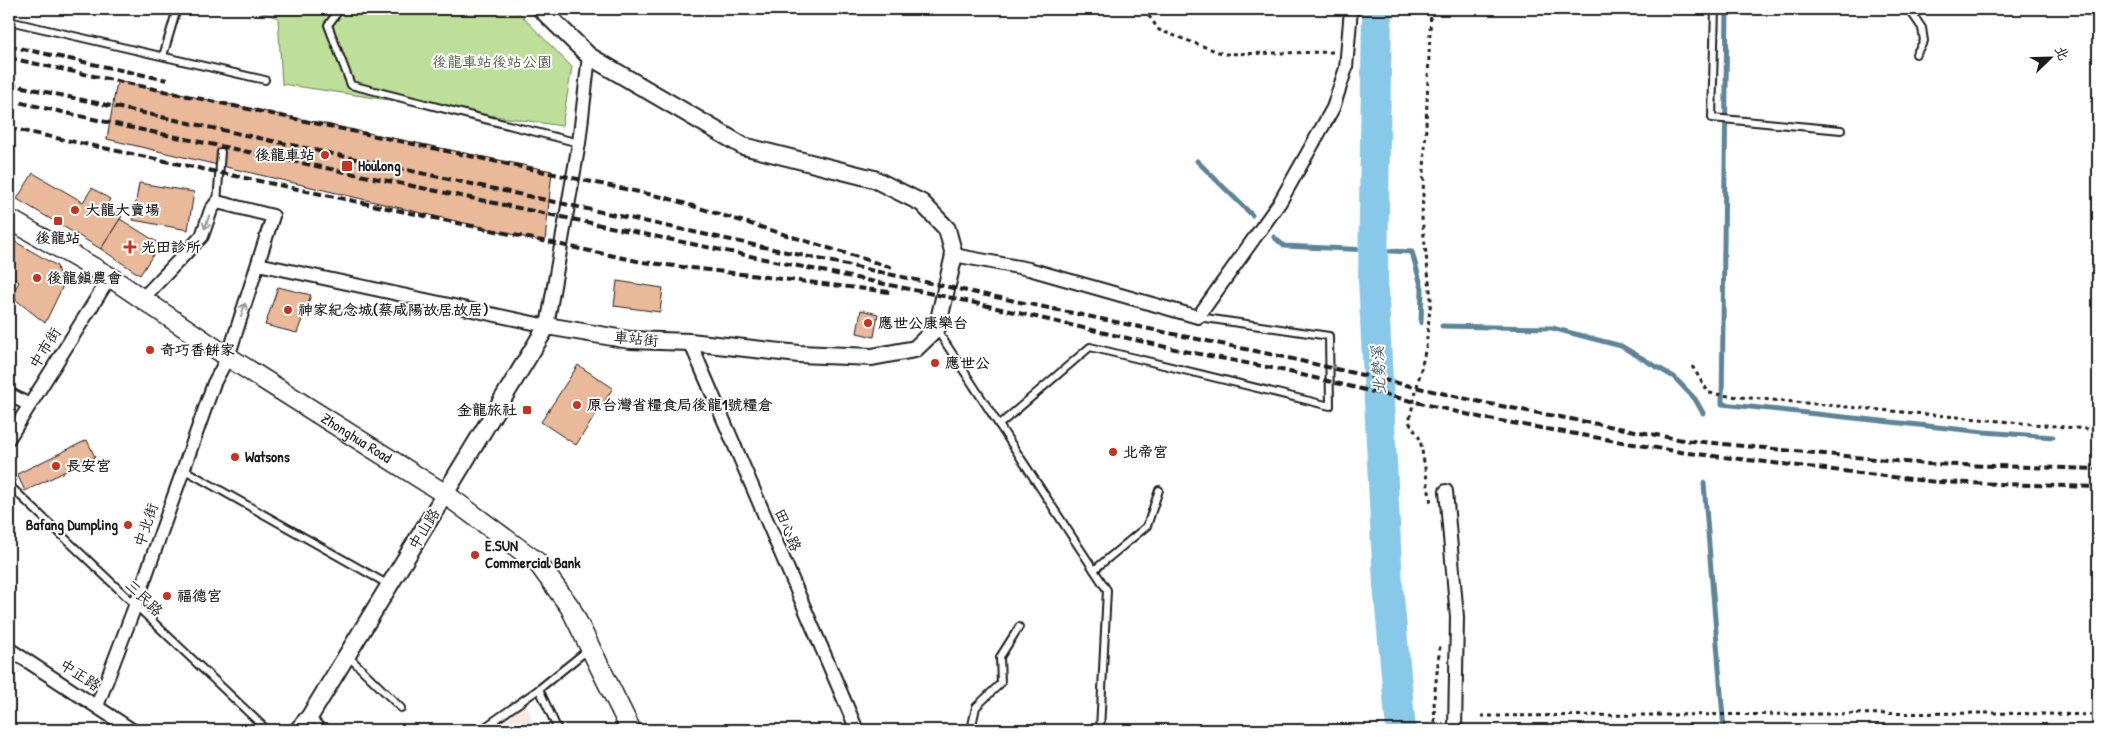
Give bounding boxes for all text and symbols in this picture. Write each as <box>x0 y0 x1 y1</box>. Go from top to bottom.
north arrow <box>2024 32 2074 82</box>
text: 北 <box>2051 43 2074 63</box>
park label: 後龍車站後站公園 <box>432 51 552 72</box>
place label: 後龍車站 <box>255 144 315 165</box>
marker: 後龍車站 <box>319 149 331 161</box>
place label: Houlong <box>358 155 401 177</box>
marker: Houlong <box>340 159 354 173</box>
place label: 大龍大賣場 <box>85 199 160 220</box>
marker: 大龍大賣場 <box>69 204 81 216</box>
one-way arrow <box>202 214 211 229</box>
marker: 後龍站 <box>52 215 64 227</box>
place label: 後龍站 <box>35 227 81 248</box>
place label: 光田診所 <box>141 236 201 257</box>
marker: 光田診所 <box>123 240 137 254</box>
place label: 後龍鎮農會 <box>47 267 122 288</box>
marker: 後龍鎮農會 <box>31 272 43 284</box>
place label: 神家紀念城(蔡咸陽故居故居) <box>298 299 488 320</box>
one-way arrow <box>238 303 248 319</box>
marker: 神家紀念城(蔡咸陽故居故居) <box>282 304 294 316</box>
place label: 應世公康樂台 <box>878 312 968 333</box>
marker: 應世公康樂台 <box>862 317 874 329</box>
street label: 中市街 <box>24 323 65 372</box>
street label: 車站街 <box>613 326 659 351</box>
place label: 奇巧香餅家 <box>160 339 235 360</box>
marker: 奇巧香餅家 <box>144 344 156 356</box>
water label: 北勢溪 <box>1366 344 1390 395</box>
place label: 應世公 <box>945 352 990 373</box>
marker: 應世公 <box>929 357 941 369</box>
place label: 原台灣省糧食局後龍1號糧倉 <box>587 394 772 415</box>
place label: 金龍旅社 <box>457 399 517 420</box>
marker: 原台灣省糧食局後龍1號糧倉 <box>571 399 583 411</box>
marker: 金龍旅社 <box>521 404 533 416</box>
street label: Zhonghua Road <box>317 408 396 468</box>
place label: 北帝宮 <box>1123 441 1168 462</box>
place label: Watsons <box>245 446 290 467</box>
marker: 北帝宮 <box>1107 446 1119 458</box>
marker: Watsons <box>229 451 241 463</box>
place label: 長安宮 <box>66 455 111 476</box>
marker: 長安宮 <box>50 460 62 472</box>
street label: 中北街 <box>128 500 163 550</box>
street label: 中山路 <box>403 504 444 553</box>
street label: 田心路 <box>770 505 807 555</box>
place label: Bafang Dumpling <box>26 514 118 536</box>
marker: Bafang Dumpling <box>122 519 134 531</box>
place label: E.SUN Commercial Bank <box>485 535 581 573</box>
marker: E.SUN Commercial Bank <box>469 549 481 561</box>
street label: 三民路 <box>121 574 168 621</box>
place label: 福德宮 <box>177 585 222 606</box>
marker: 福德宮 <box>161 590 173 602</box>
street label: 中正路 <box>56 654 105 696</box>

